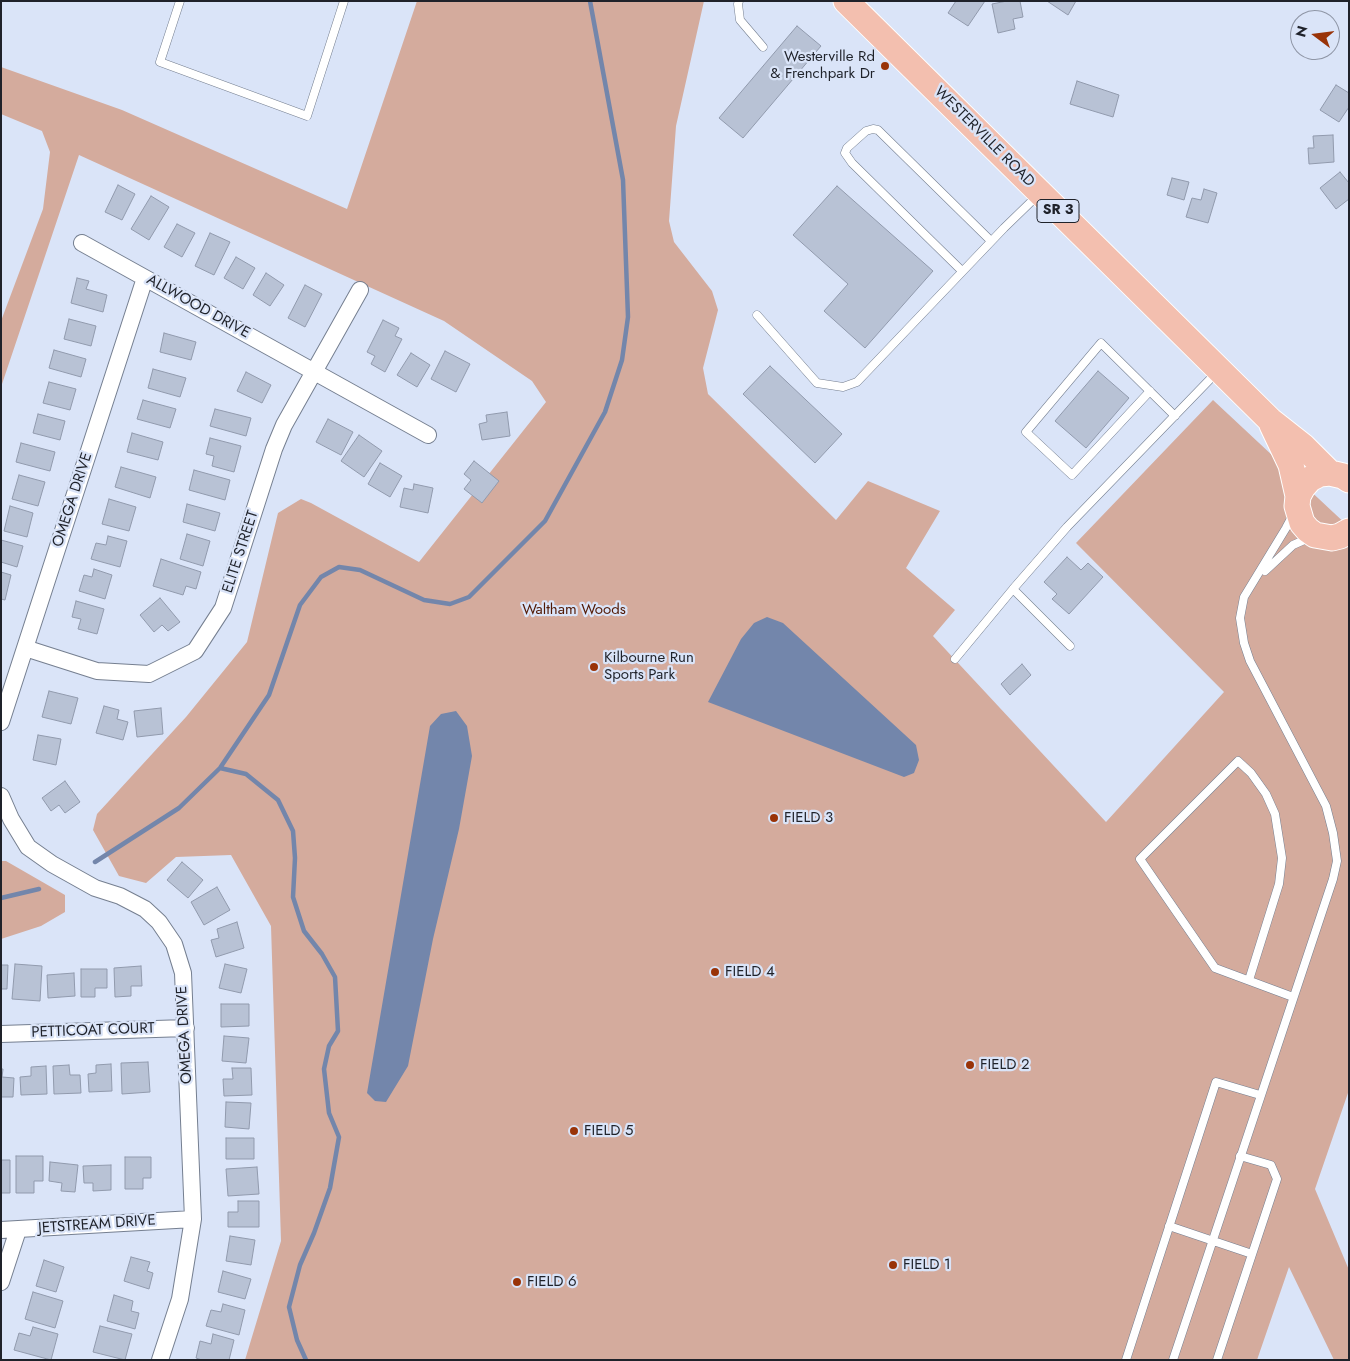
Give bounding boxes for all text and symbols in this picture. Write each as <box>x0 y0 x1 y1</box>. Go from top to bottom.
north arrow <box>1290 10 1340 60</box>
text: N <box>1290 23 1313 39</box>
place label: Westerville Rd & Frenchpark Dr <box>770 48 875 83</box>
marker: Westerville Rd & Frenchpark Dr <box>879 60 891 72</box>
street label: WESTERVILLE ROAD <box>930 83 1038 191</box>
road number: SR 3 <box>1037 200 1079 222</box>
street label: ALLWOOD DRIVE <box>143 271 253 343</box>
street label: OMEGA DRIVE <box>49 450 97 550</box>
street label: ELITE STREET <box>219 509 263 595</box>
park label: Waltham Woods <box>522 601 626 619</box>
place label: Kilbourne Run Sports Park <box>604 649 694 684</box>
marker: Kilbourne Run Sports Park <box>588 661 600 673</box>
place label: FIELD 3 <box>784 809 833 827</box>
marker: FIELD 3 <box>768 812 780 824</box>
place label: FIELD 4 <box>725 963 775 981</box>
marker: FIELD 4 <box>709 966 721 978</box>
street label: OMEGA DRIVE <box>173 985 197 1085</box>
street label: PETTICOAT COURT <box>31 1020 155 1042</box>
place label: FIELD 2 <box>980 1056 1029 1074</box>
marker: FIELD 2 <box>964 1059 976 1071</box>
place label: FIELD 5 <box>584 1122 633 1140</box>
marker: FIELD 5 <box>568 1125 580 1137</box>
street label: JETSTREAM DRIVE <box>38 1212 156 1238</box>
place label: FIELD 1 <box>903 1256 951 1274</box>
marker: FIELD 1 <box>887 1259 899 1271</box>
place label: FIELD 6 <box>527 1273 577 1291</box>
marker: FIELD 6 <box>511 1276 523 1288</box>

